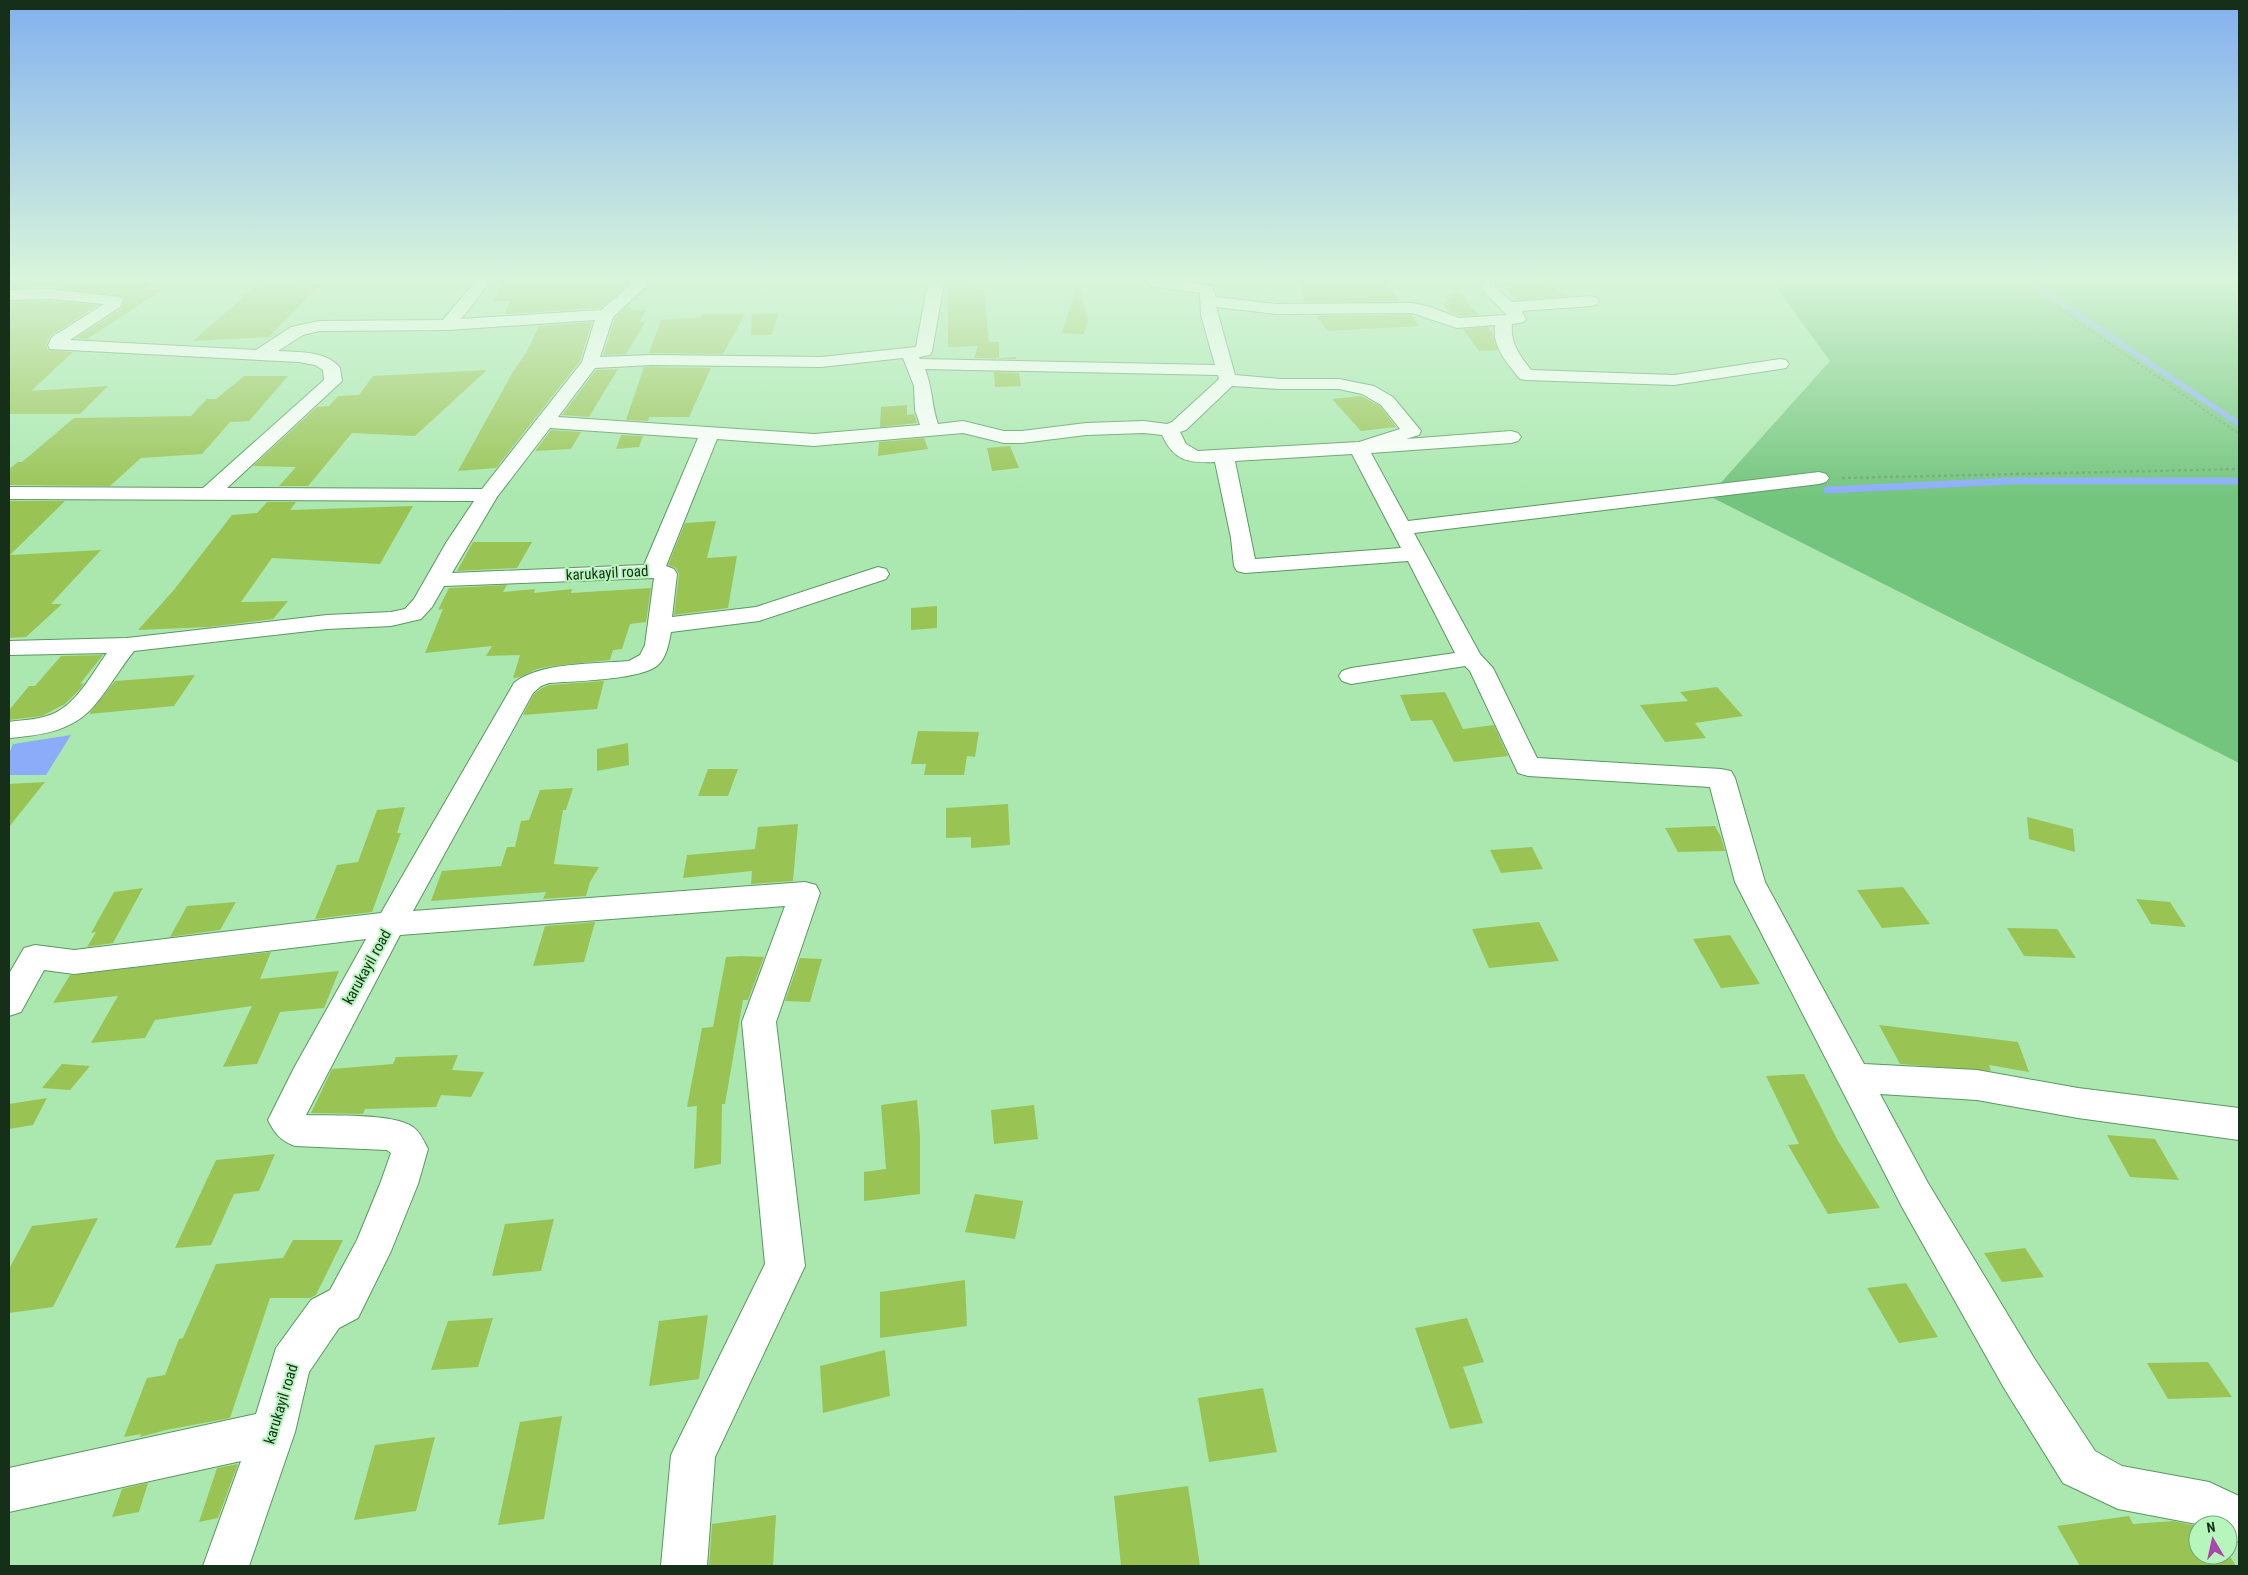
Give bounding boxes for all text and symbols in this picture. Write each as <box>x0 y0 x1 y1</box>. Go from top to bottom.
street label: karukayil road <box>565 562 649 584</box>
street label: karukayil road <box>339 926 395 1008</box>
street label: karukayil road <box>260 1362 302 1446</box>
north arrow <box>2188 1515 2238 1565</box>
text: N <box>2205 1519 2216 1536</box>

